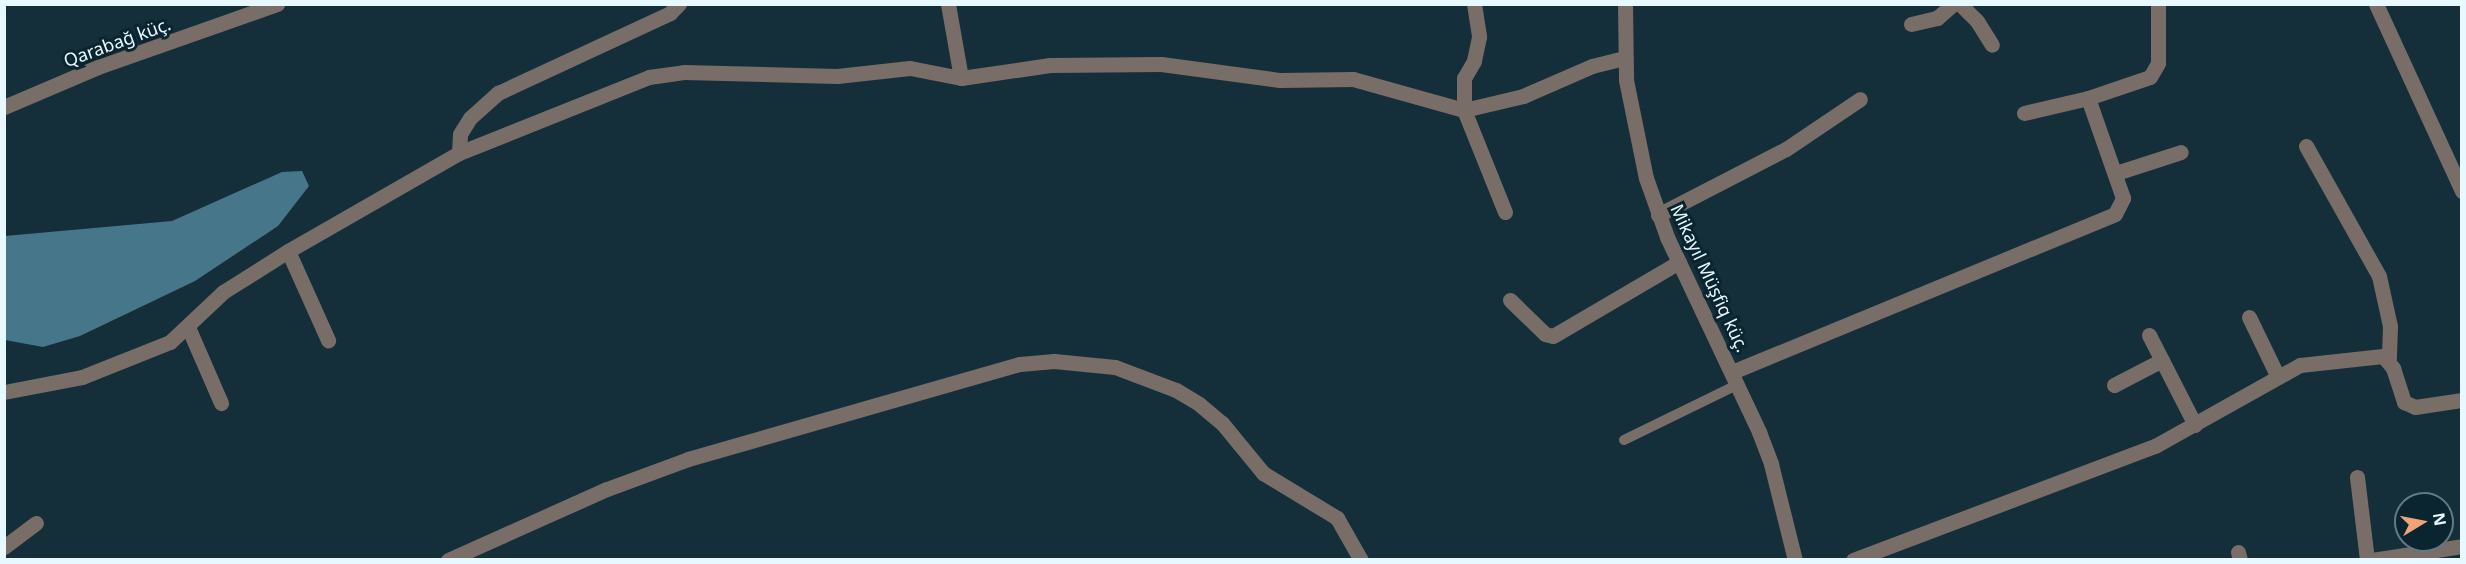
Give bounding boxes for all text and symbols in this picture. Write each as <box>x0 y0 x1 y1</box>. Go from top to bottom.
street label: Qarabağ küç. <box>60 13 174 71</box>
street label: Mikayıl Müşfiq küç. <box>1666 201 1754 355</box>
north arrow <box>2394 492 2454 552</box>
text: N <box>2428 511 2452 528</box>

